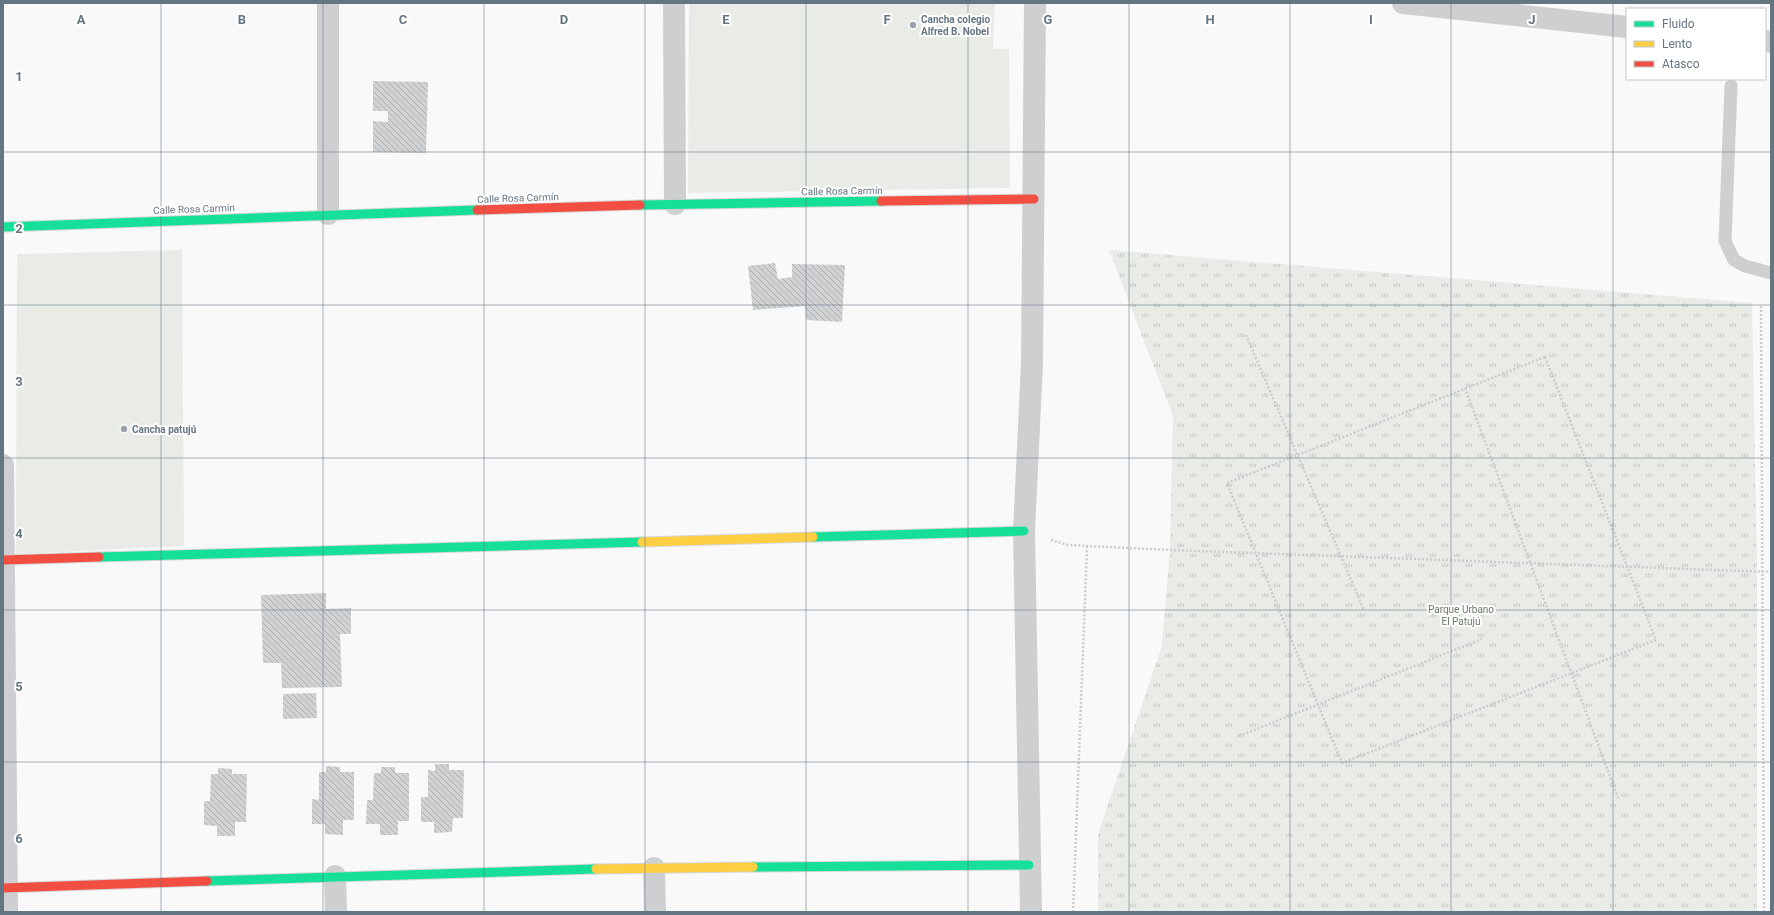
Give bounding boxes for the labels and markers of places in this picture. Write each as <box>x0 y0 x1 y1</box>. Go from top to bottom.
place label: Cancha colegio Alfred B. Nobel <box>921 14 990 37</box>
marker: Cancha colegio Alfred B. Nobel <box>908 20 918 30</box>
marker: Cancha patujú <box>119 424 129 434</box>
place label: Cancha patujú <box>132 424 197 435</box>

